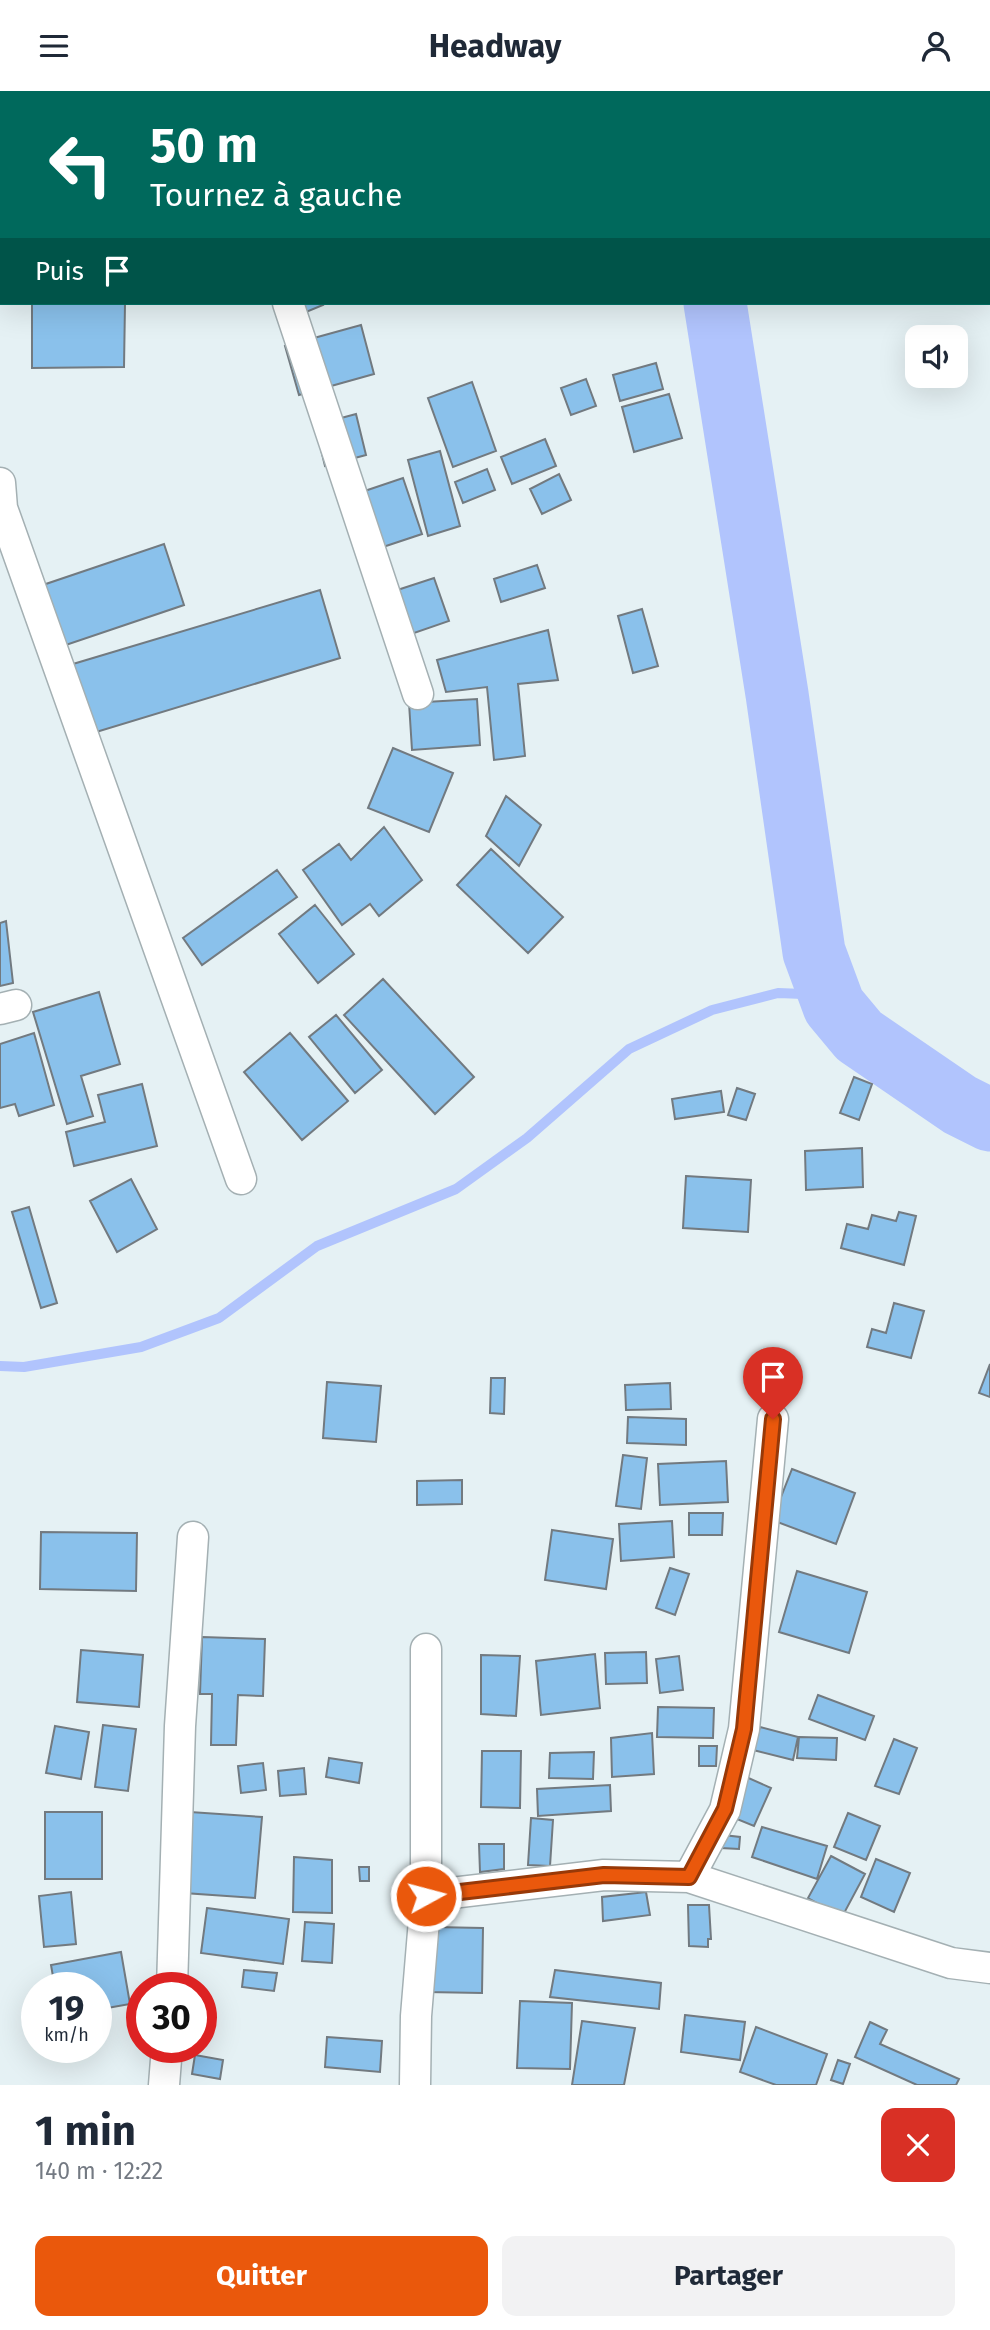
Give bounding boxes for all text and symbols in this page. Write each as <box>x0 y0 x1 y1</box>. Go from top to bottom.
icon: menu <box>35 27 73 65</box>
text: Headway <box>429 27 561 65</box>
icon: person <box>917 27 955 65</box>
text: 50 m <box>150 116 258 175</box>
icon: left <box>35 119 126 210</box>
text: Tournez à gauche <box>150 176 402 214</box>
icon: arrive <box>98 252 136 290</box>
text: Puis <box>35 256 84 287</box>
map controls <box>905 325 968 388</box>
button: sound <box>905 325 968 388</box>
pin <box>743 1347 803 1419</box>
icon: arrive <box>754 1358 792 1396</box>
position arrow <box>389 1859 463 1933</box>
speed limit sign: 30 <box>126 1972 217 2063</box>
text: 19 <box>49 1987 84 2029</box>
text: km/h <box>44 2024 89 2046</box>
text: 1 min <box>35 2106 136 2156</box>
button: close <box>881 2108 955 2182</box>
text: 140 m · 12:22 <box>35 2157 163 2185</box>
button: Quitter <box>35 2236 488 2316</box>
button: Partager <box>502 2236 955 2316</box>

